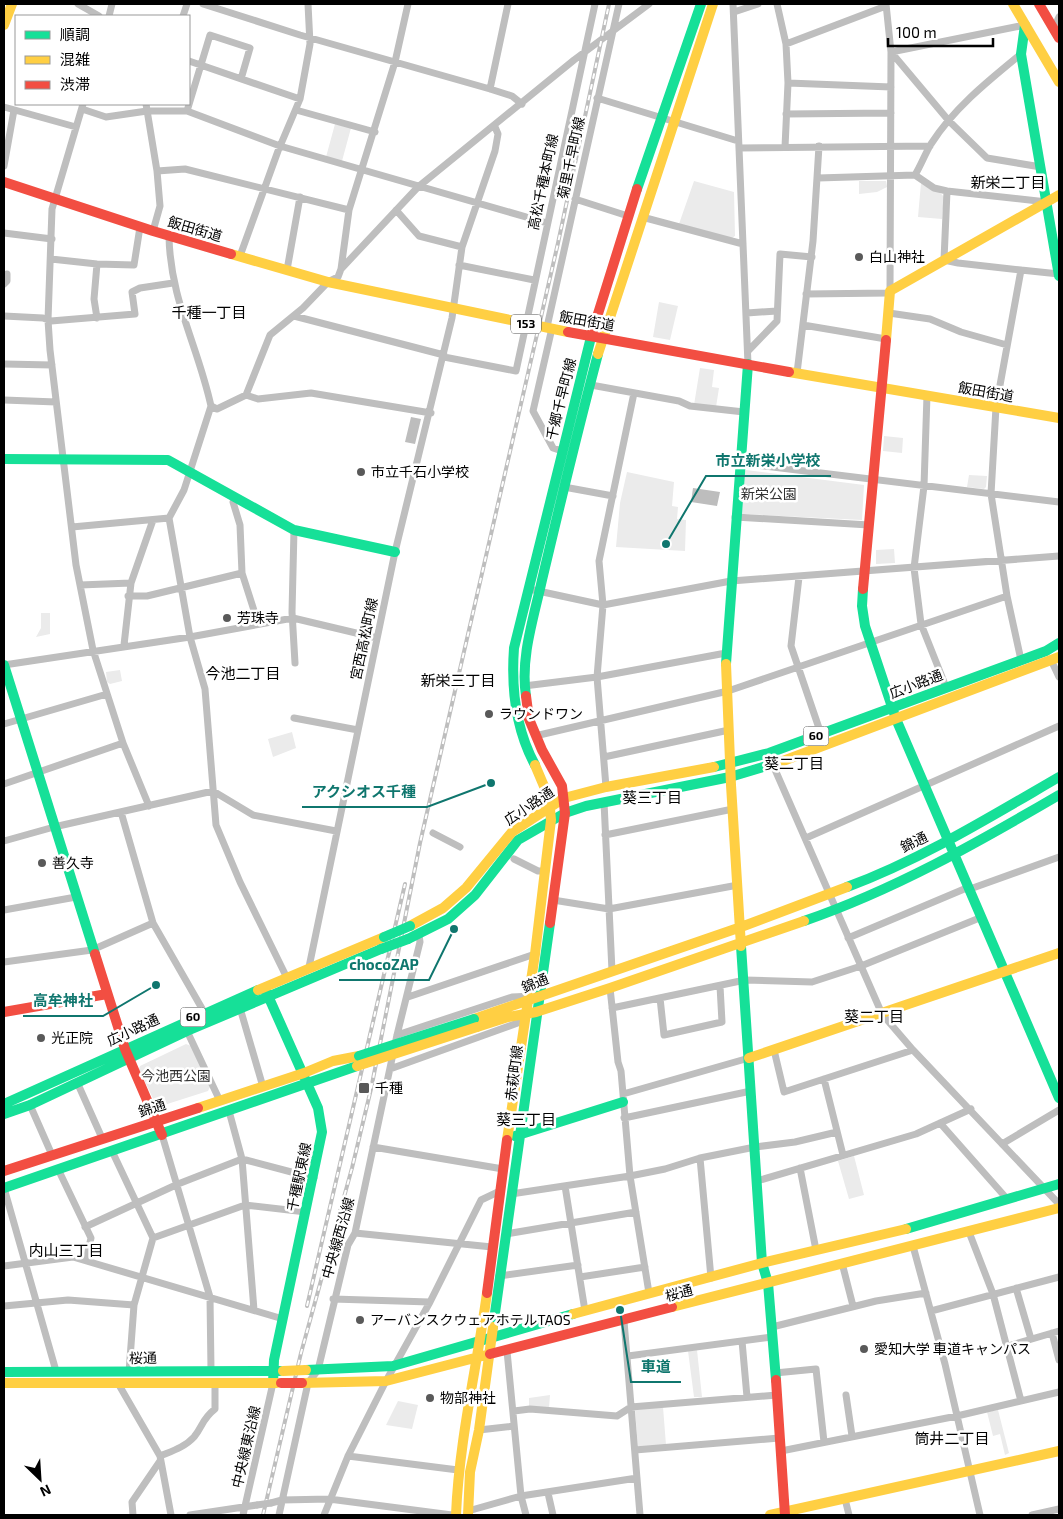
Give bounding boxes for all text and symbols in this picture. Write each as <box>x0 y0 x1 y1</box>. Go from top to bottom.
legend <box>15 15 190 105</box>
scale bar <box>888 15 993 47</box>
text: 100 m <box>896 23 937 41</box>
text: 順調 <box>60 25 90 43</box>
text: 混雑 <box>60 50 90 68</box>
text: 渋滞 <box>60 75 90 93</box>
street label: 菊里千早町線 <box>553 115 588 201</box>
street label: 高松千種本町線 <box>524 132 561 232</box>
district label: 新栄二丁目 <box>970 173 1046 191</box>
street label: 飯田街道 <box>166 213 224 244</box>
place label: 白山神社 <box>869 248 925 265</box>
marker: 白山神社 <box>853 251 865 263</box>
district label: 千種一丁目 <box>171 303 247 321</box>
street label: 飯田街道 <box>558 307 616 334</box>
road number: 153 <box>511 314 541 334</box>
street label: 千郷千早町線 <box>542 356 579 442</box>
street label: 飯田街道 <box>957 378 1015 405</box>
callout: 市立新栄小学校 <box>706 446 831 476</box>
text: 市立新栄小学校 <box>715 451 821 469</box>
place label: 市立千石小学校 <box>371 463 469 480</box>
marker: 市立千石小学校 <box>355 466 367 478</box>
park label: 新栄公園 <box>741 485 797 502</box>
street label: 宮西高松町線 <box>346 596 381 682</box>
place label: 芳珠寺 <box>237 609 279 626</box>
marker: 芳珠寺 <box>221 612 233 624</box>
district label: 今池二丁目 <box>205 664 281 682</box>
street label: 広小路通 <box>887 666 945 702</box>
district label: 新栄三丁目 <box>420 671 496 689</box>
place label: ラウンドワン <box>499 705 583 722</box>
marker: ラウンドワン <box>483 708 495 720</box>
road number: 60 <box>804 726 828 746</box>
district label: 葵二丁目 <box>764 754 824 772</box>
callout: アクシオス千種 <box>302 777 427 807</box>
text: アクシオス千種 <box>312 782 416 800</box>
street label: 広小路通 <box>501 783 557 828</box>
district label: 葵三丁目 <box>622 788 682 806</box>
street label: 錦通 <box>897 828 930 855</box>
place label: 善久寺 <box>52 854 94 871</box>
marker: 善久寺 <box>36 857 48 869</box>
callout: chocoZAP <box>339 950 429 980</box>
text: chocoZAP <box>349 955 419 973</box>
street label: 錦通 <box>519 969 551 996</box>
callout: 高牟神社 <box>23 986 103 1016</box>
text: 高牟神社 <box>33 991 93 1009</box>
district label: 葵二丁目 <box>844 1007 904 1025</box>
road number: 60 <box>180 1008 206 1026</box>
street label: 広小路通 <box>104 1010 162 1049</box>
place label: 光正院 <box>51 1029 93 1046</box>
marker: 光正院 <box>35 1032 47 1044</box>
street label: 赤萩町線 <box>502 1044 525 1102</box>
park label: 今池西公園 <box>141 1067 211 1084</box>
place label: 千種 <box>375 1079 403 1096</box>
marker: 千種 <box>357 1081 371 1095</box>
street label: 錦通 <box>136 1095 168 1120</box>
district label: 葵三丁目 <box>496 1110 556 1128</box>
street label: 千種駅東線 <box>283 1141 314 1213</box>
street label: 中央線西沿線 <box>318 1195 357 1281</box>
district label: 内山三丁目 <box>28 1241 104 1259</box>
street label: 桜通 <box>663 1281 695 1304</box>
place label: アーバンスクウェアホテルTAOS <box>370 1311 571 1328</box>
marker: アーバンスクウェアホテルTAOS <box>354 1314 366 1326</box>
place label: 愛知大学 車道キャンパス <box>874 1340 1031 1357</box>
marker: 愛知大学 車道キャンパス <box>858 1343 870 1355</box>
street label: 桜通 <box>129 1349 157 1366</box>
callout: 車道 <box>631 1352 681 1382</box>
text: 車道 <box>641 1357 671 1375</box>
place label: 物部神社 <box>440 1389 496 1406</box>
marker: 物部神社 <box>424 1392 436 1404</box>
street label: 中央線東沿線 <box>228 1404 263 1490</box>
district label: 筒井二丁目 <box>914 1429 990 1447</box>
north arrow <box>15 1454 65 1504</box>
text: N <box>38 1481 54 1501</box>

